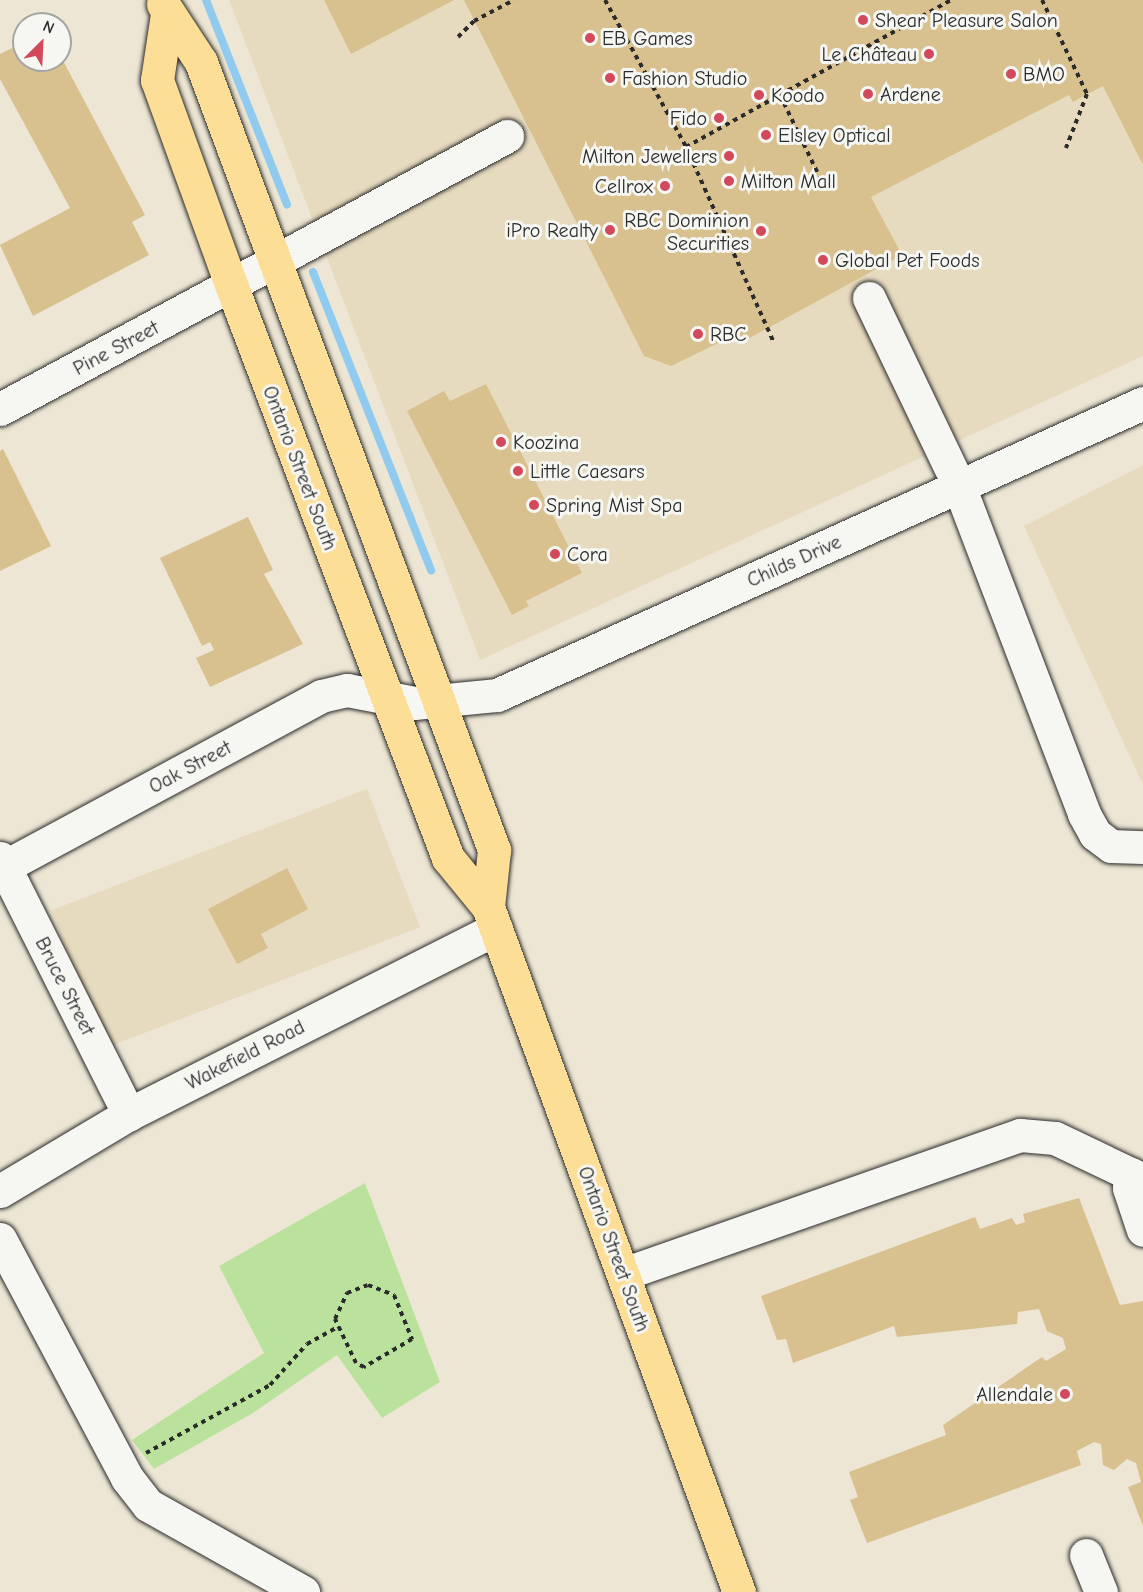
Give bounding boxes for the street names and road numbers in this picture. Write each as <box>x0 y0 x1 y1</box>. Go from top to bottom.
street label: Pine Street <box>69 315 163 381</box>
street label: Ontario Street South <box>258 382 342 554</box>
street label: Childs Drive <box>743 530 845 592</box>
street label: Oak Street <box>145 735 235 799</box>
street label: Bruce Street <box>30 933 100 1039</box>
street label: Wakefield Road <box>181 1015 309 1095</box>
street label: Ontario Street South <box>573 1163 655 1335</box>

